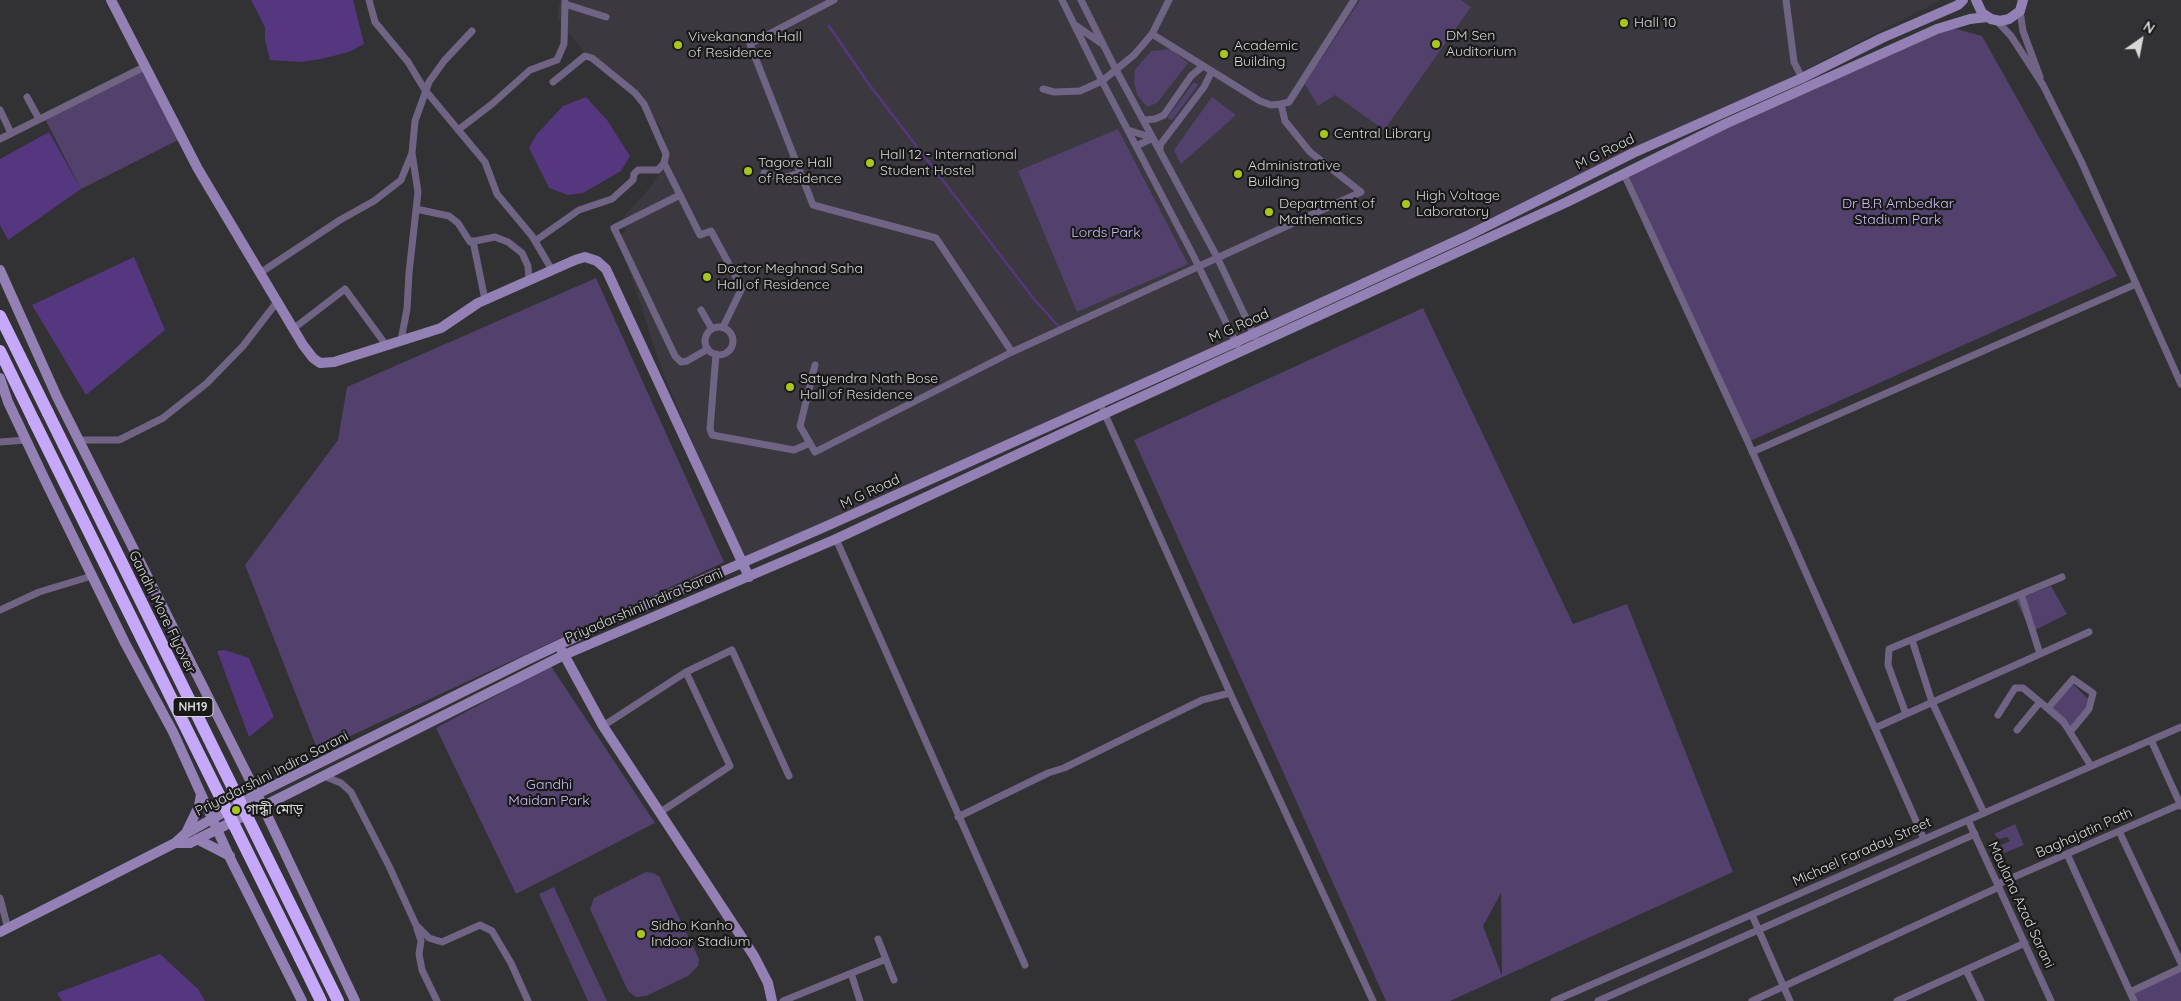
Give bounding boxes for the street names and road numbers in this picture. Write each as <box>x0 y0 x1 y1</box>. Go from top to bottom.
street label: M G Road <box>1573 130 1637 174</box>
street label: M G Road <box>1206 305 1272 347</box>
street label: M G Road <box>838 471 902 513</box>
street label: Gandhi More Flyover <box>125 548 199 676</box>
street label: Priyadarshini Indira Sarani <box>563 565 725 647</box>
road number: NH19 <box>173 698 213 716</box>
street label: Priyadarshini Indira Sarani <box>193 728 351 820</box>
street label: Baghajatin Path <box>2033 804 2135 862</box>
street label: Michael Faraday Street <box>1790 814 1934 890</box>
street label: Maulana Azad Sarani <box>1984 839 2058 971</box>

